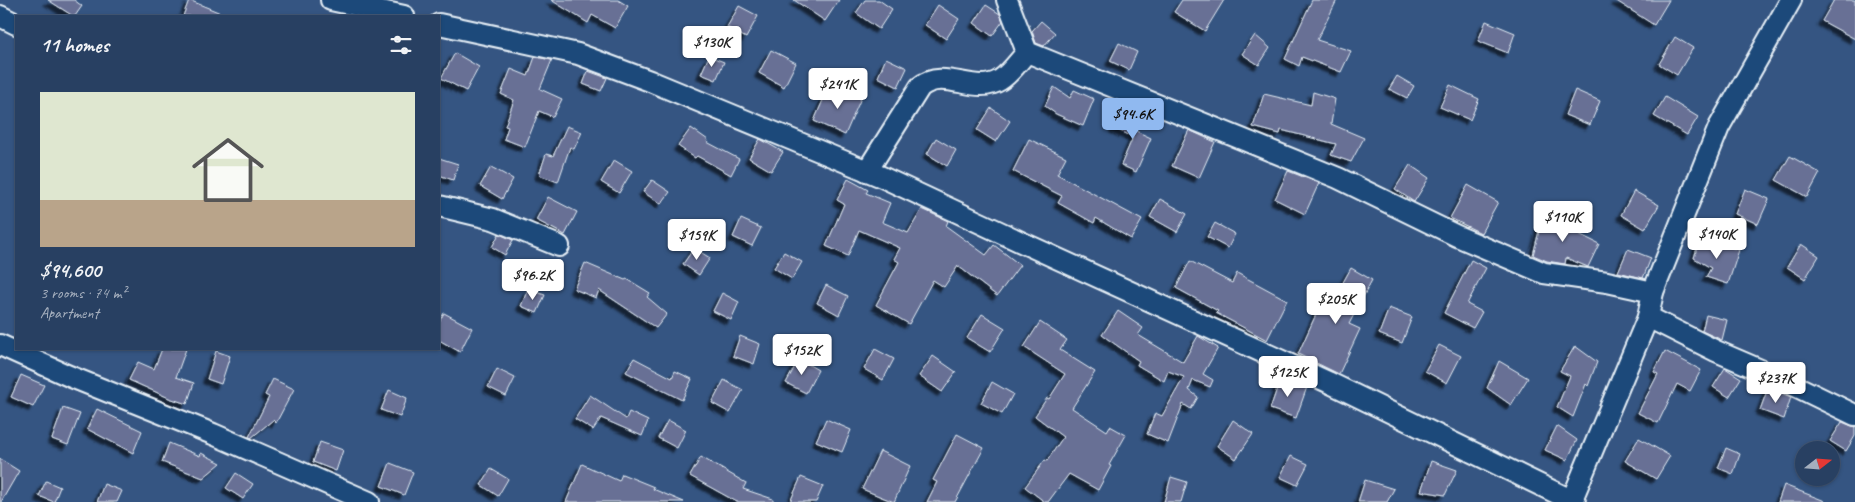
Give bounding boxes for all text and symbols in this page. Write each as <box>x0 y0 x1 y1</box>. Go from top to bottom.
pin: $130K <box>677 26 747 68</box>
icon: filters <box>387 31 415 59</box>
text: 11 homes <box>40 32 109 58</box>
text: $130K <box>694 32 730 52</box>
pin: $241K <box>803 68 873 110</box>
text: $241K <box>820 74 856 94</box>
pin: $94.6K <box>1092 98 1174 140</box>
text: $94.6K <box>1113 104 1153 124</box>
icon: home <box>183 125 273 215</box>
pin: $110K <box>1528 200 1598 243</box>
text: $110K <box>1545 207 1581 227</box>
pin: $159K <box>662 218 732 261</box>
pin: $140K <box>1682 218 1752 260</box>
text: $140K <box>1699 224 1735 244</box>
text: $159K <box>679 225 715 245</box>
text: $94,600 <box>40 257 101 283</box>
pin: $96.2K <box>492 258 574 301</box>
text: $96.2K <box>513 265 553 285</box>
pin: $205K <box>1301 282 1371 325</box>
text: 3 rooms · 74 m² <box>40 283 126 303</box>
text: $205K <box>1318 289 1354 309</box>
text: Apartment <box>40 303 99 323</box>
pin: $152K <box>767 334 837 376</box>
text: $152K <box>784 340 820 360</box>
pin: $125K <box>1253 356 1323 398</box>
text: $125K <box>1270 362 1306 382</box>
pin: $237K <box>1741 362 1811 404</box>
text: $237K <box>1758 368 1794 388</box>
north arrow <box>1795 441 1840 486</box>
map controls <box>1795 441 1840 486</box>

